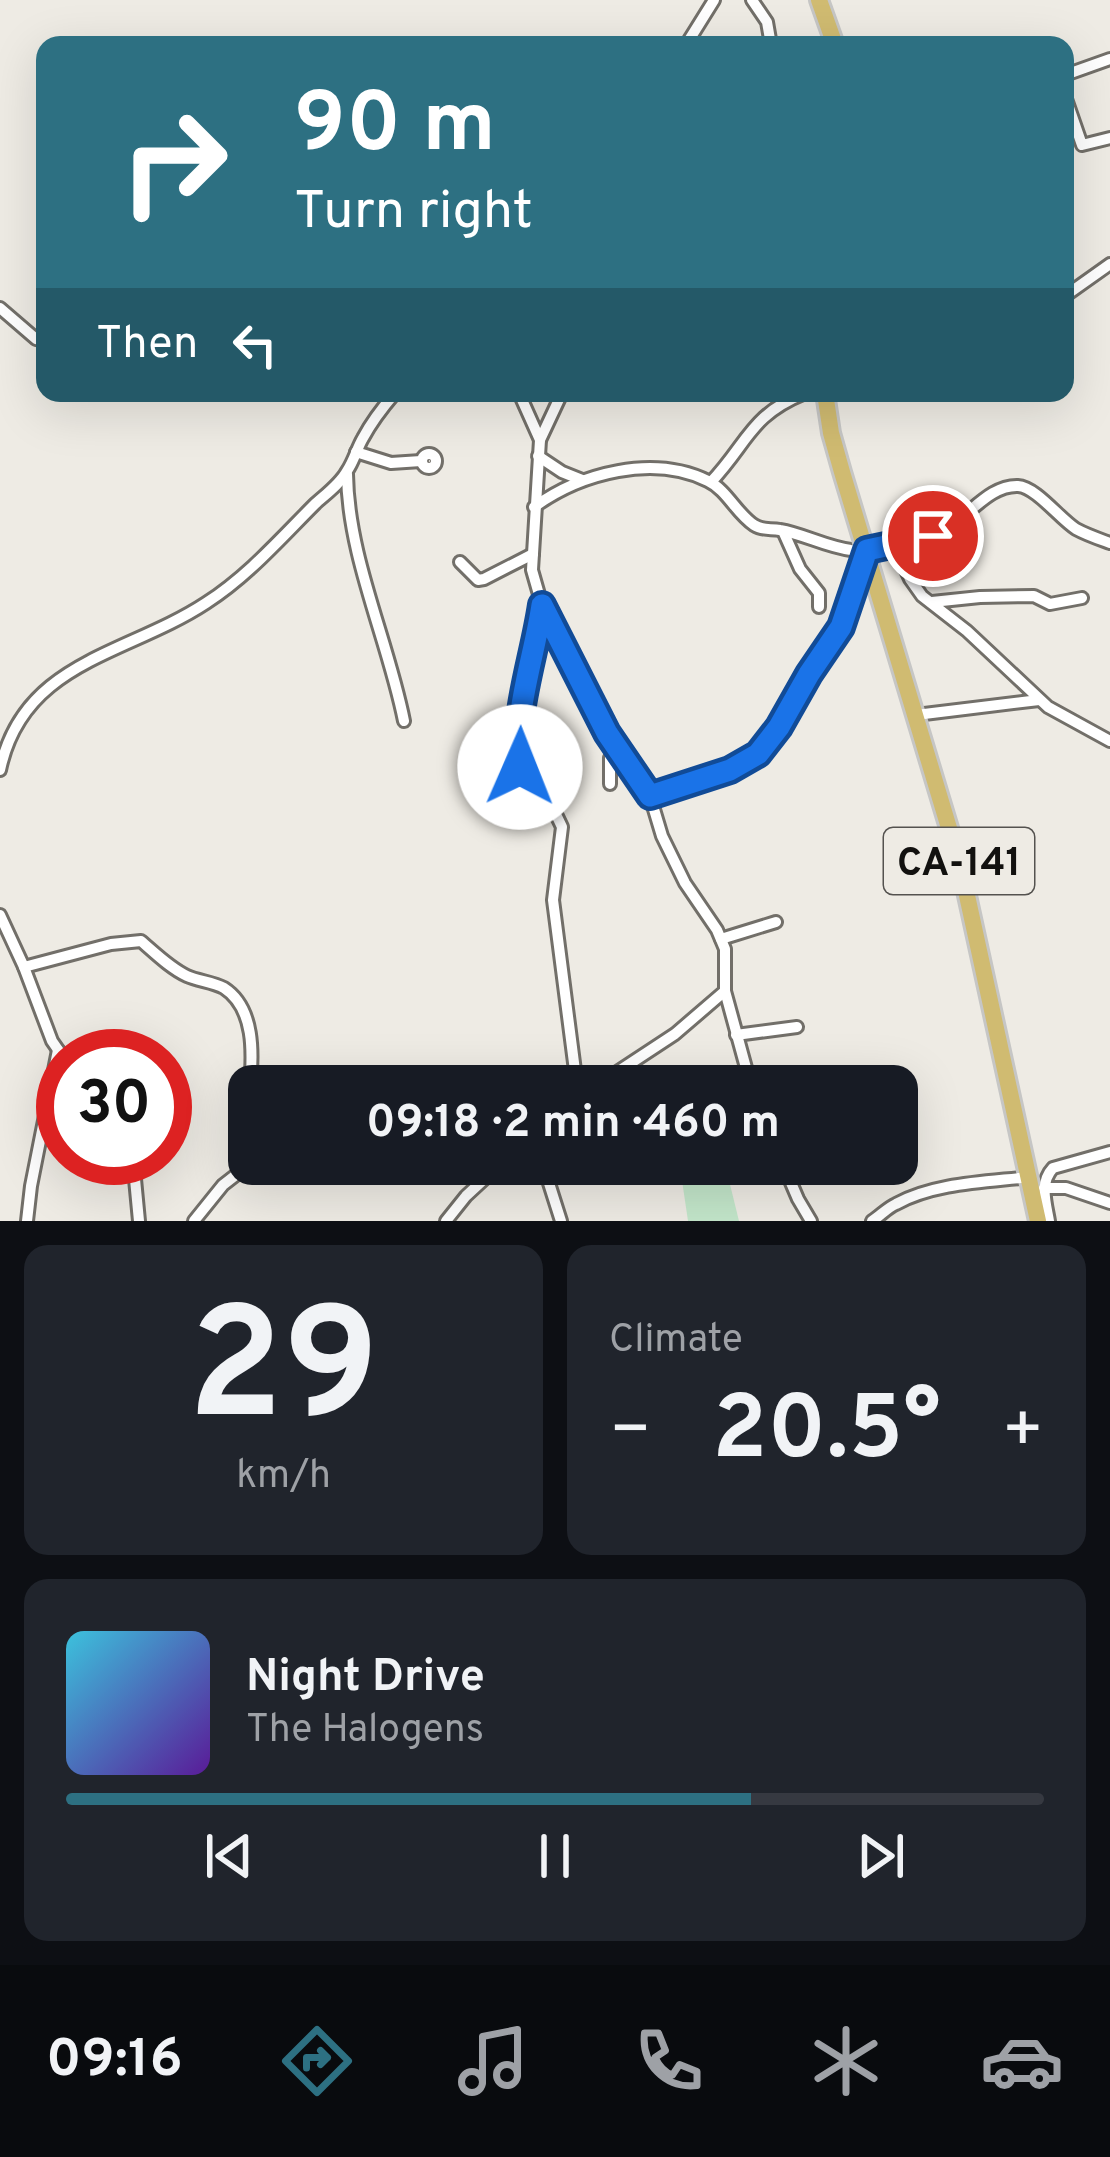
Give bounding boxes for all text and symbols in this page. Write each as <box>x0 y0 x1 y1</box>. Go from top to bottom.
text: 90 m <box>294 75 496 181</box>
icon: right <box>96 84 252 240</box>
text: Turn right <box>294 179 533 248</box>
icon: left <box>222 312 288 378</box>
text: Then <box>96 317 198 374</box>
pin <box>882 485 984 587</box>
icon: arrive <box>900 503 966 569</box>
position arrow <box>457 704 583 830</box>
road number: CA-141 <box>884 828 1034 894</box>
speed limit sign: 30 <box>36 1029 192 1185</box>
text: 09:18 · 2 min · 460 m <box>366 1096 780 1153</box>
text: 29 <box>188 1276 379 1474</box>
text: Climate <box>609 1317 743 1366</box>
text: 20.5° <box>712 1377 941 1490</box>
text: − <box>609 1392 652 1475</box>
text: + <box>1001 1392 1044 1475</box>
text: km/h <box>236 1453 331 1502</box>
text: Night Drive <box>246 1650 485 1707</box>
text: The Halogens <box>246 1707 484 1756</box>
icon: previous <box>196 1823 262 1889</box>
icon: pause <box>522 1823 588 1889</box>
icon: next <box>848 1823 914 1889</box>
icon: directions <box>275 2019 359 2103</box>
icon: music <box>451 2019 535 2103</box>
icon: phone <box>627 2019 711 2103</box>
icon: climate <box>804 2019 888 2103</box>
icon: car <box>980 2019 1064 2103</box>
text: 09:16 <box>46 2027 183 2096</box>

